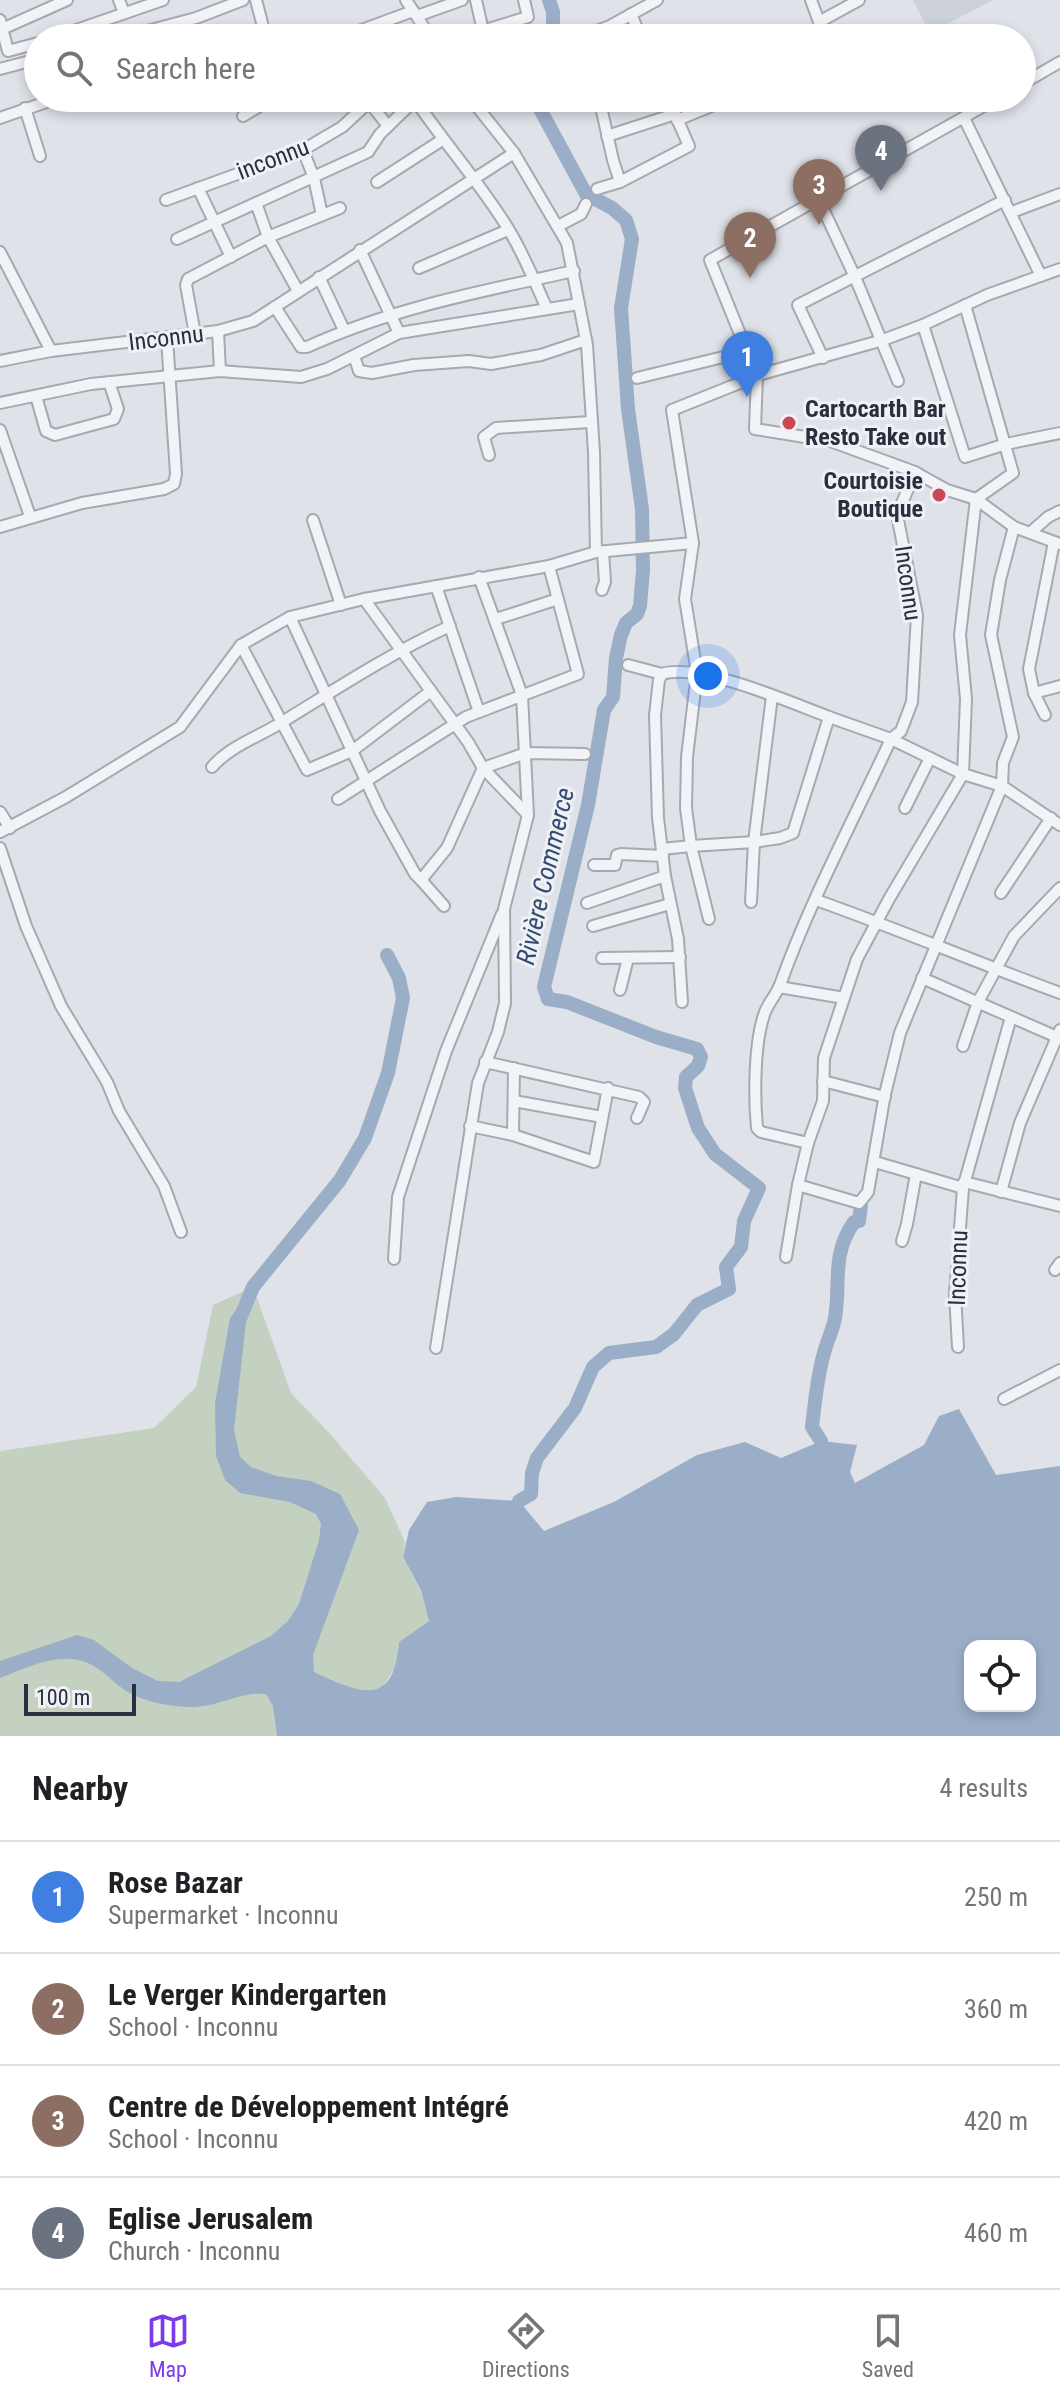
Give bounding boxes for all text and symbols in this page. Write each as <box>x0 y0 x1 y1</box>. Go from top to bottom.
search box <box>24 24 1036 112</box>
icon: search <box>52 46 96 90</box>
text: Search here <box>116 51 256 86</box>
pin: 4 <box>855 125 907 191</box>
street label: inconnu <box>233 132 313 186</box>
pin: 3 <box>793 159 845 225</box>
pin: 2 <box>724 212 776 278</box>
street label: Inconnu <box>127 319 205 357</box>
pin: 1 <box>721 331 773 397</box>
place label: Cartocarth Bar Resto Take out <box>805 395 946 451</box>
marker: Cartocarth Bar Resto Take out <box>780 414 798 432</box>
place label: Courtoisie Boutique <box>824 467 923 523</box>
marker: Courtoisie Boutique <box>930 486 948 504</box>
street label: Inconnu <box>889 544 927 622</box>
your location <box>688 656 728 696</box>
water label: Rivière Commerce <box>510 785 580 967</box>
street label: Inconnu <box>943 1230 973 1306</box>
map controls <box>964 1640 1036 1712</box>
button: locate <box>964 1640 1036 1712</box>
scale bar <box>24 1680 136 1716</box>
text: 100 m <box>36 1685 90 1710</box>
text: Nearby <box>32 1768 128 1808</box>
text: 4 results <box>939 1773 1028 1803</box>
text: Rose Bazar <box>108 1865 243 1900</box>
text: 1 <box>51 1882 65 1912</box>
text: 250 m <box>964 1882 1028 1912</box>
text: Supermarket · Inconnu <box>108 1900 338 1930</box>
text: Le Verger Kindergarten <box>108 1977 387 2012</box>
text: 2 <box>51 1994 65 2024</box>
text: 360 m <box>964 1994 1028 2024</box>
text: School · Inconnu <box>108 2012 278 2042</box>
text: Centre de Développement Intégré <box>108 2089 509 2124</box>
text: 3 <box>51 2106 65 2136</box>
text: 420 m <box>964 2106 1028 2136</box>
text: School · Inconnu <box>108 2124 278 2154</box>
text: Eglise Jerusalem <box>108 2201 313 2236</box>
text: 4 <box>51 2218 65 2248</box>
text: 460 m <box>964 2218 1028 2248</box>
text: Church · Inconnu <box>108 2236 280 2266</box>
tab: Map <box>146 2309 190 2382</box>
tab: Directions <box>482 2309 570 2382</box>
tab: Saved <box>862 2309 914 2382</box>

